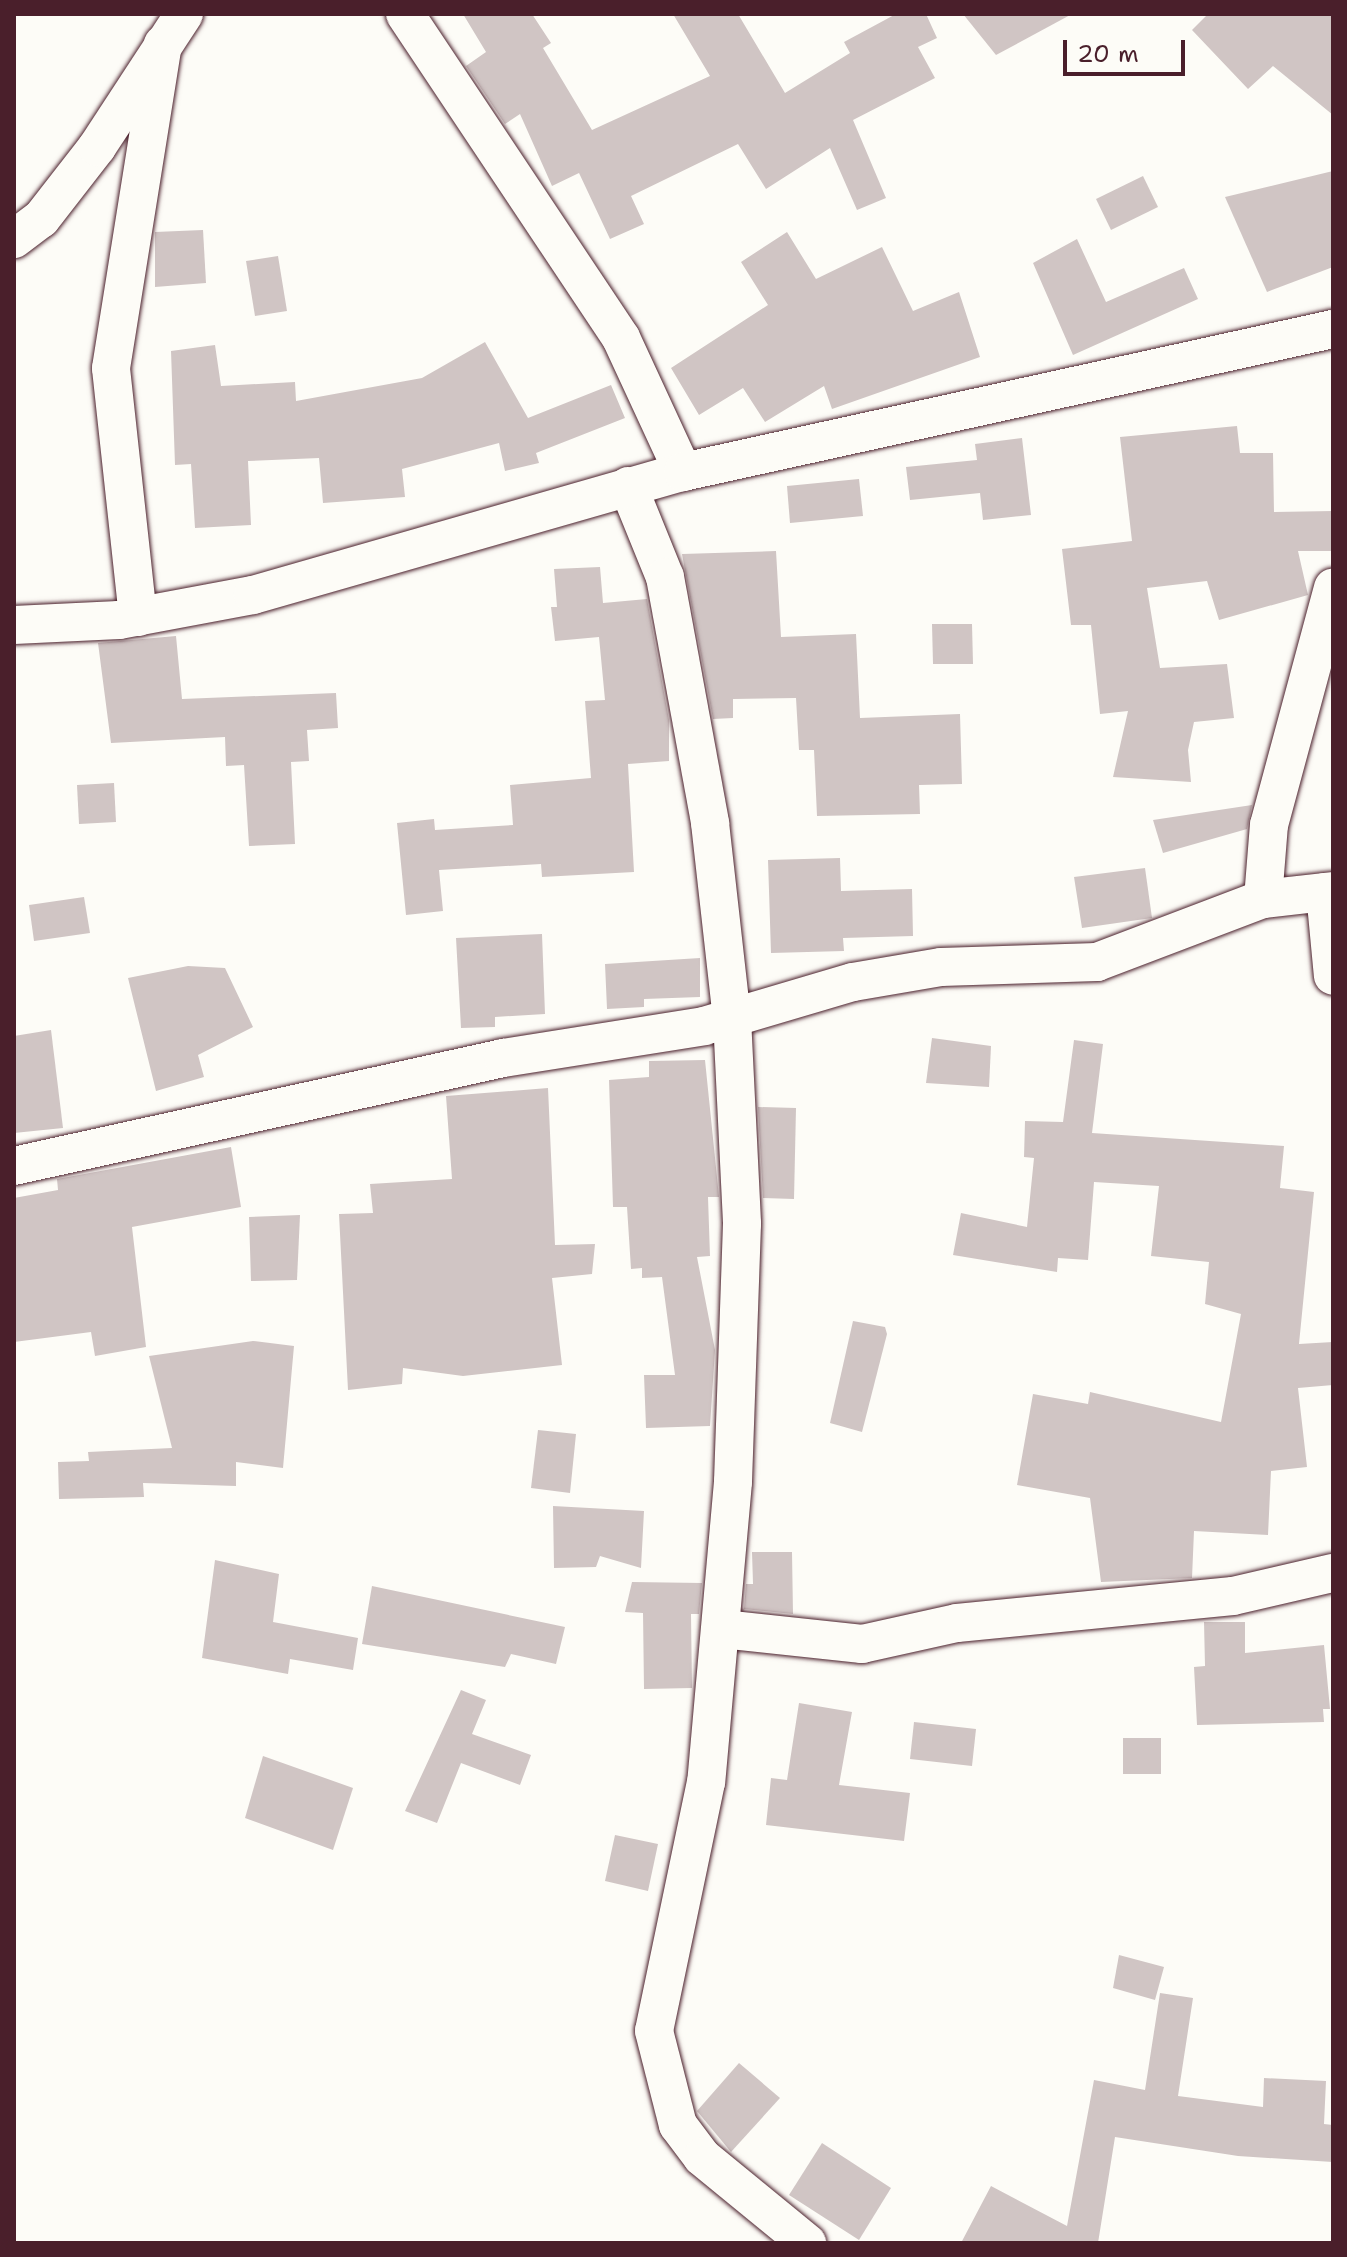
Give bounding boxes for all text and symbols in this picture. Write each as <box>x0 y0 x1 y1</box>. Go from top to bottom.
scale bar <box>1067 24 1189 74</box>
text: 20 m <box>1077 38 1139 70</box>

